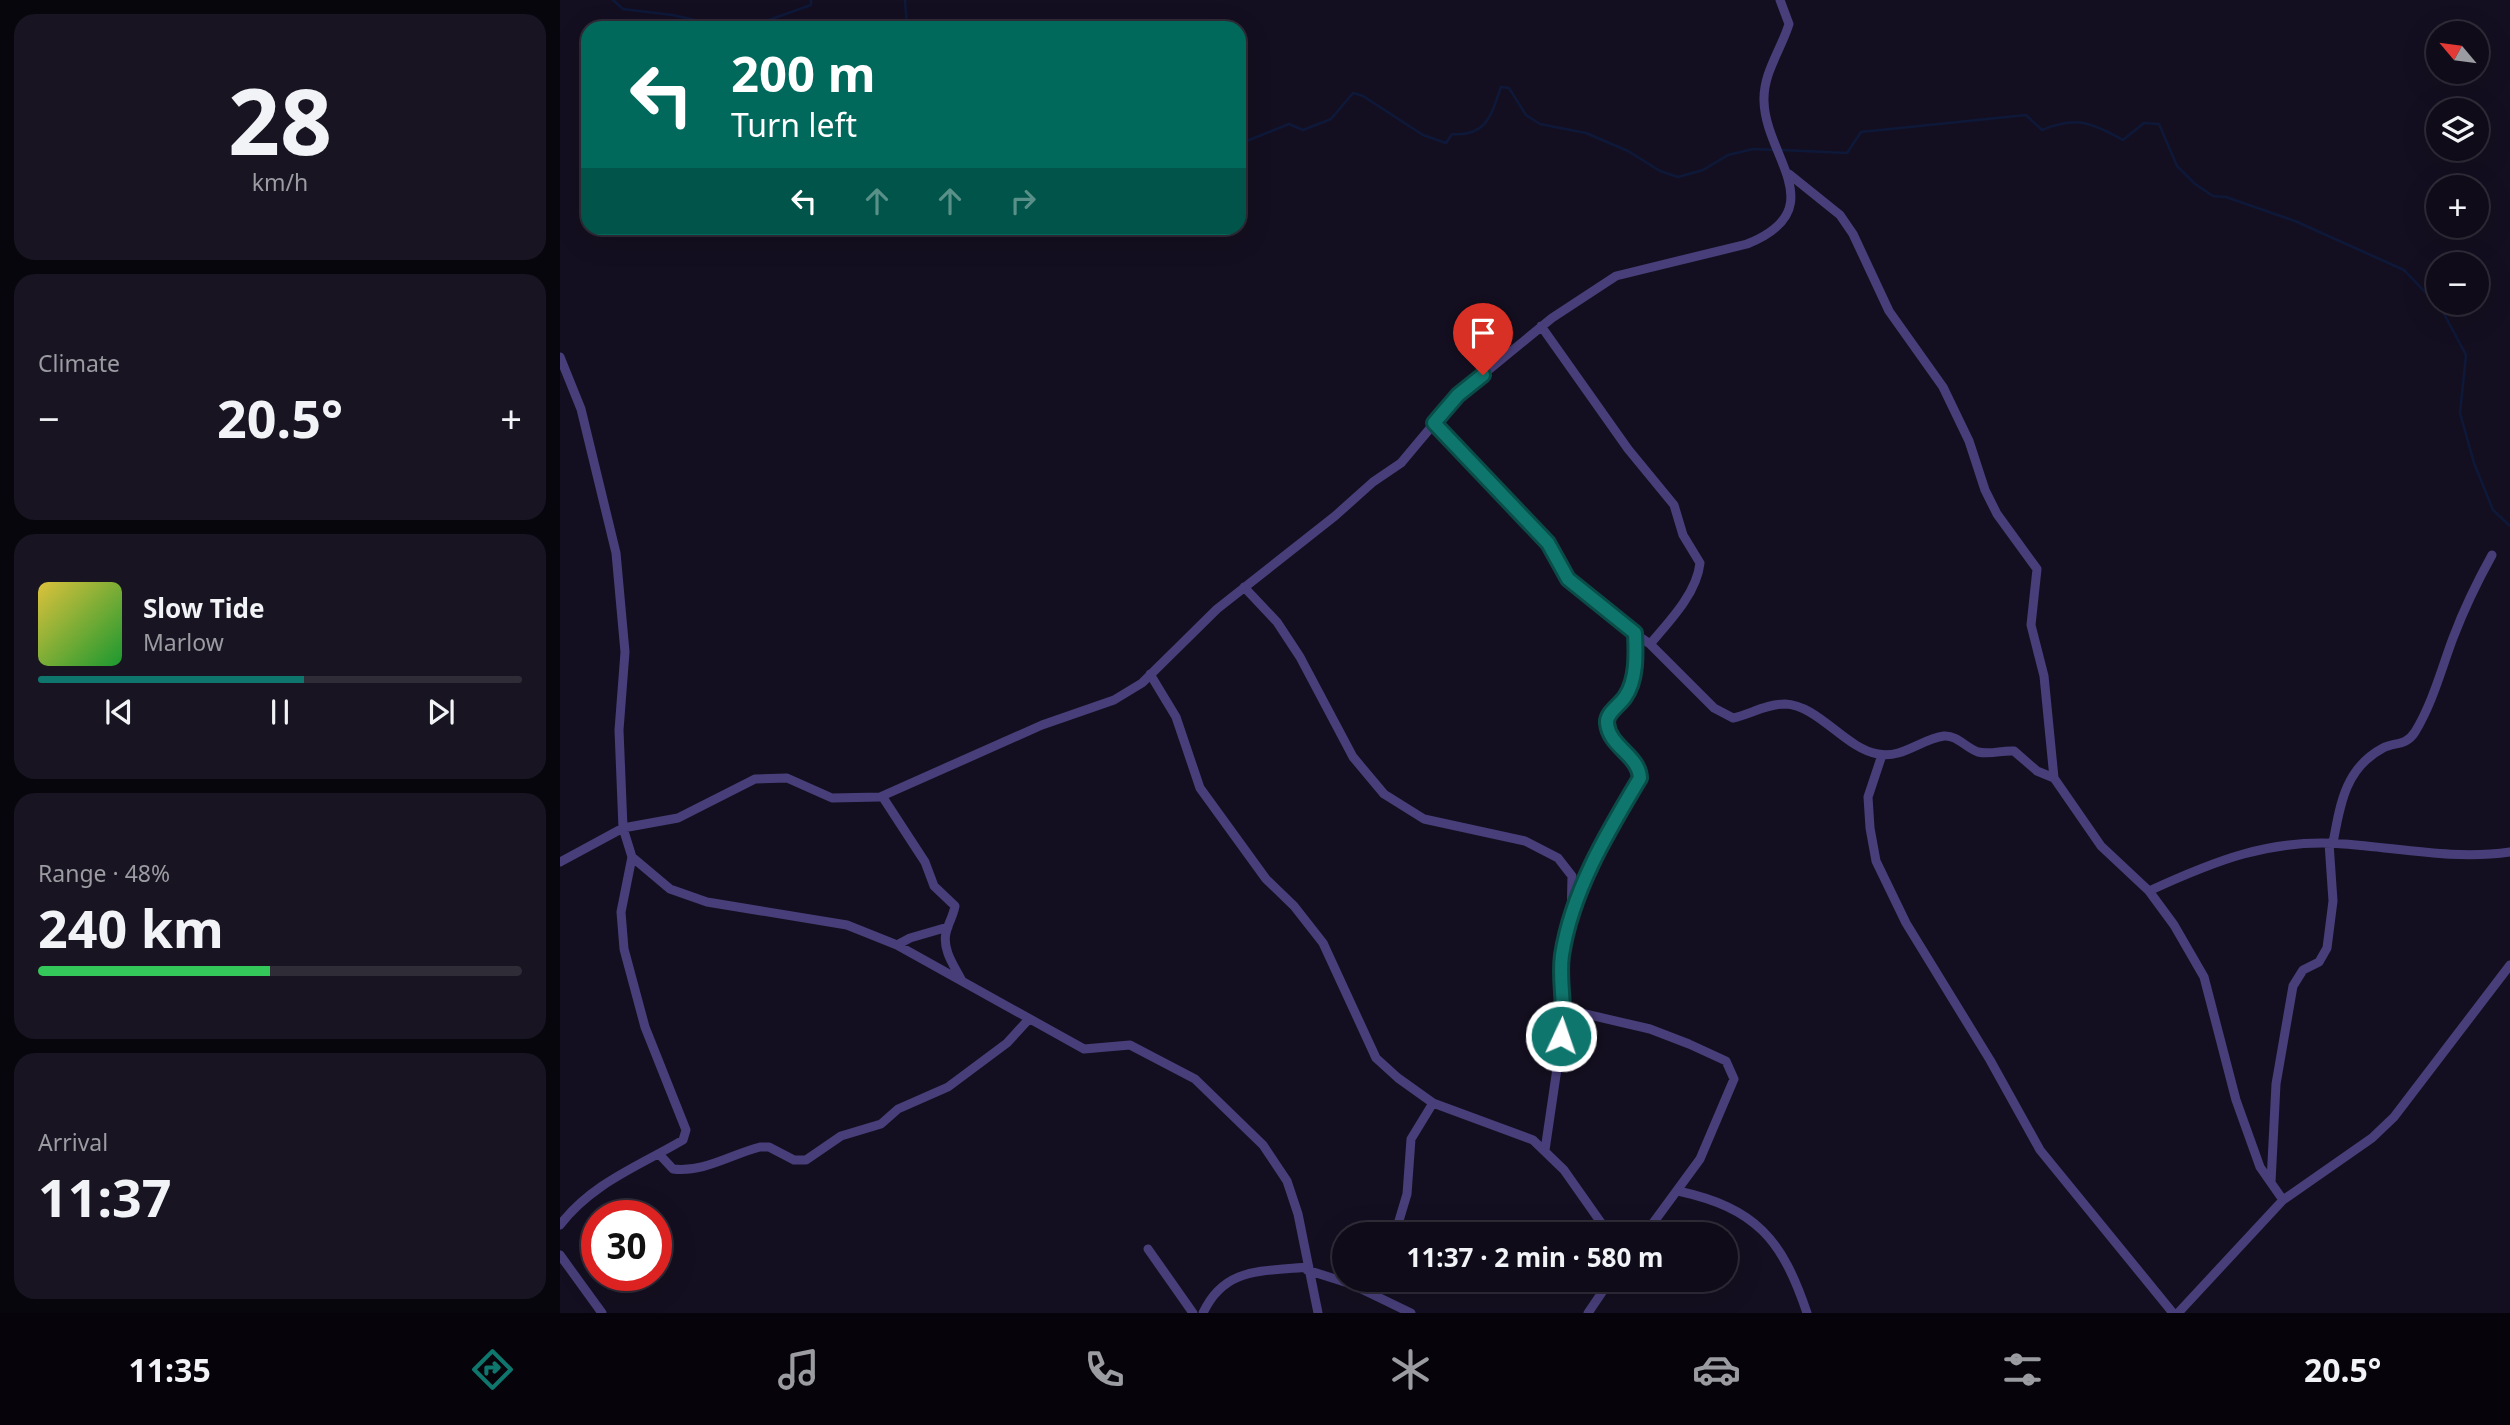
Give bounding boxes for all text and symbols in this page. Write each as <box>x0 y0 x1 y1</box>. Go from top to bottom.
north arrow <box>2426 21 2488 84</box>
map controls <box>2426 21 2489 315</box>
text: 200 m <box>731 40 876 106</box>
icon: left <box>616 49 707 140</box>
text: 28 <box>228 58 332 182</box>
button: layers <box>2426 98 2489 161</box>
text: Turn left <box>731 103 857 146</box>
text: km/h <box>252 166 308 198</box>
button: + <box>2426 175 2489 238</box>
icon: left <box>785 182 823 220</box>
icon: ahead <box>858 182 896 220</box>
icon: ahead <box>931 182 969 220</box>
icon: right <box>1004 182 1042 220</box>
button: − <box>2426 252 2489 315</box>
pin <box>1453 303 1513 375</box>
icon: arrive <box>1464 314 1502 352</box>
text: Climate <box>38 347 120 379</box>
text: 20.5° <box>217 382 343 453</box>
text: − <box>38 392 60 444</box>
text: + <box>500 392 522 444</box>
text: Slow Tide <box>143 590 265 626</box>
text: Marlow <box>143 626 224 658</box>
icon: previous <box>100 693 138 731</box>
icon: pause <box>261 693 299 731</box>
icon: next <box>422 693 460 731</box>
text: Range · 48% <box>38 857 170 889</box>
text: 240 km <box>38 892 224 963</box>
position arrow <box>1524 999 1598 1073</box>
text: Arrival <box>38 1126 108 1158</box>
text: 11:37 <box>38 1161 172 1232</box>
speed limit sign: 30 <box>581 1200 672 1291</box>
text: 11:37 · 2 min · 580 m <box>1407 1239 1663 1275</box>
icon: directions <box>468 1345 517 1394</box>
icon: music <box>774 1345 823 1394</box>
icon: phone <box>1080 1345 1129 1394</box>
icon: climate <box>1386 1345 1435 1394</box>
icon: car <box>1692 1345 1741 1394</box>
icon: filters <box>1998 1345 2047 1394</box>
text: 11:35 <box>129 1348 211 1391</box>
text: 20.5° <box>2304 1348 2381 1391</box>

